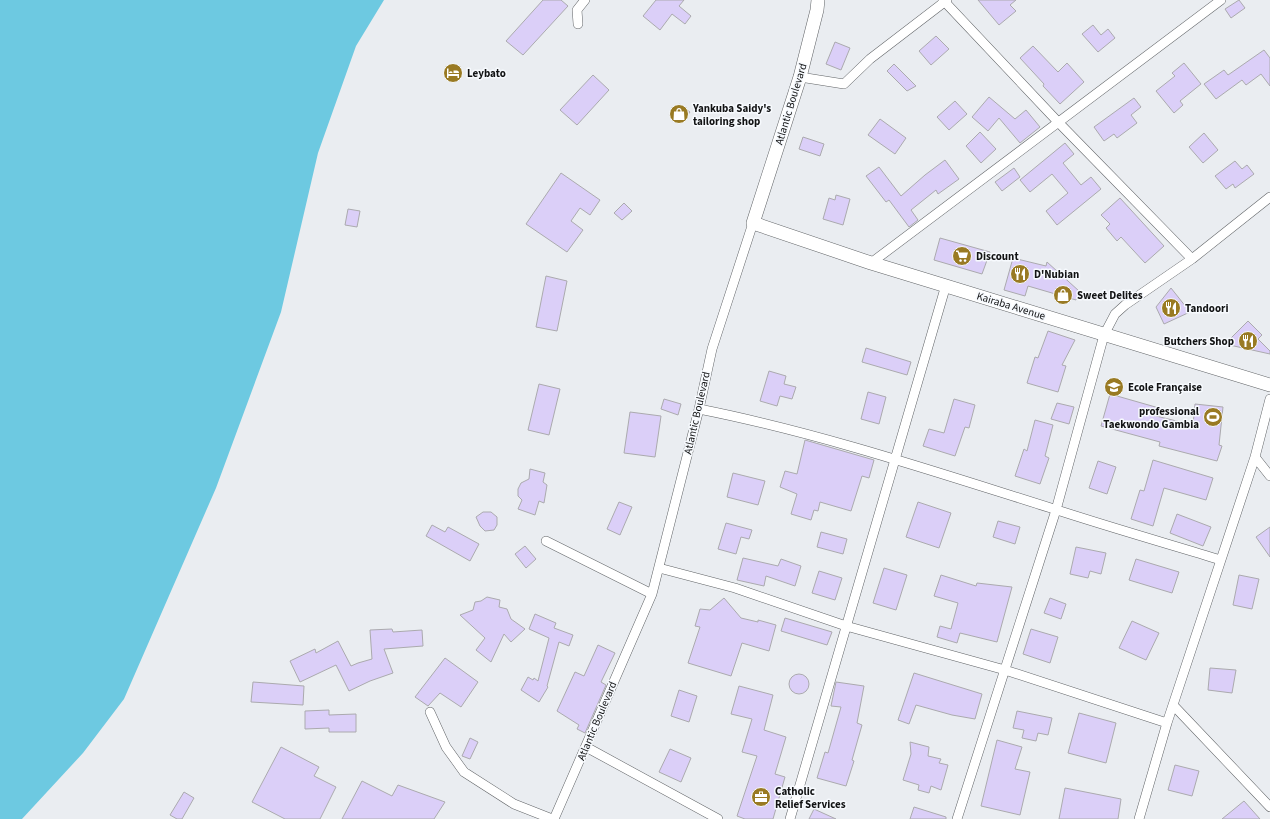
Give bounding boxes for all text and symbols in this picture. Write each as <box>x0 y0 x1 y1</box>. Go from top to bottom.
street label: Atlantic Boulevard <box>771 61 811 147</box>
hotel icon: Leybato <box>442 62 464 84</box>
place label: Leybato <box>467 66 506 81</box>
place label: Yankuba Saidy's tailoring shop <box>692 101 771 129</box>
shop icon: Yankuba Saidy's tailoring shop <box>668 103 690 125</box>
supermarket icon: Discount <box>951 245 973 267</box>
place label: Discount <box>976 249 1019 264</box>
restaurant icon: D'Nubian <box>1009 263 1031 285</box>
place label: D'Nubian <box>1034 267 1079 282</box>
shop icon: Sweet Delites <box>1052 284 1074 306</box>
street label: Kairaba Avenue <box>975 288 1048 324</box>
place label: Sweet Delites <box>1077 288 1143 303</box>
restaurant icon: Tandoori <box>1160 297 1182 319</box>
place label: Tandoori <box>1185 301 1228 316</box>
restaurant icon: Butchers Shop <box>1237 330 1259 352</box>
place label: Butchers Shop <box>1164 334 1234 349</box>
street label: Atlantic Boulevard <box>680 370 714 456</box>
school or university icon: Ecole Française <box>1103 376 1125 398</box>
place label: Ecole Française <box>1128 380 1202 395</box>
place label: professional Taekwondo Gambia <box>1103 404 1200 432</box>
sports icon: professional Taekwondo Gambia <box>1202 406 1224 428</box>
street label: Atlantic Boulevard <box>574 679 620 763</box>
place label: Catholic Relief Services <box>775 784 846 812</box>
office icon: Catholic Relief Services <box>750 786 772 808</box>

